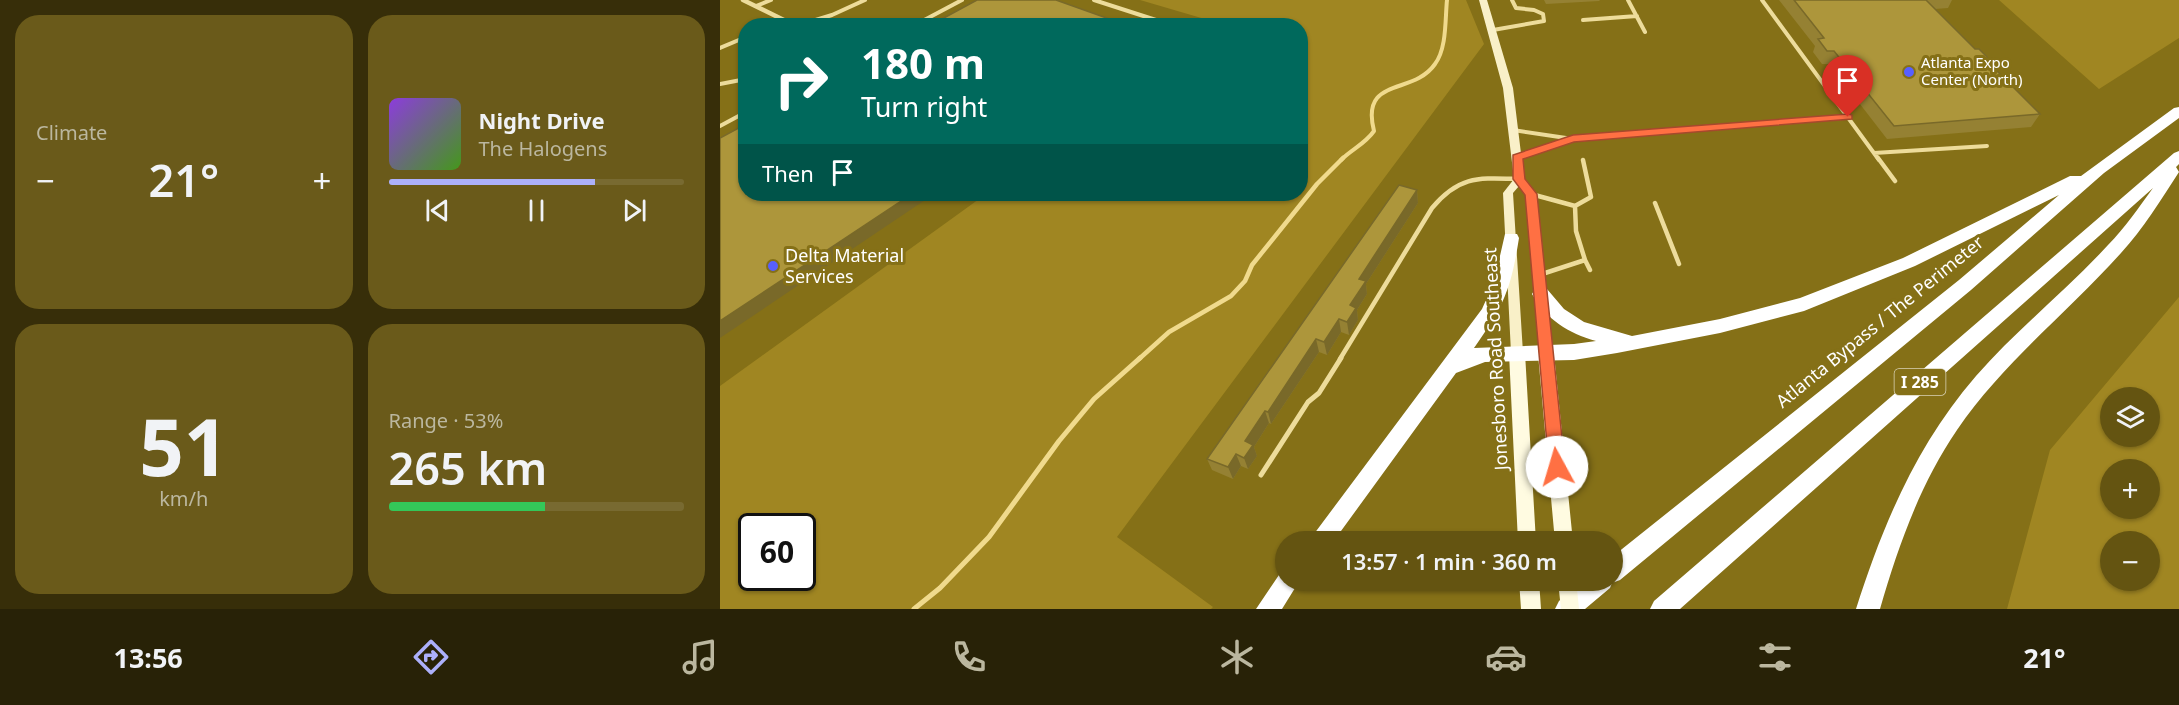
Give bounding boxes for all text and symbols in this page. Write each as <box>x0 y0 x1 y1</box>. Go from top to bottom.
text: 180 m <box>861 34 985 91</box>
icon: right <box>762 42 840 120</box>
place label: Atlanta Expo Center (North) <box>1921 52 2023 89</box>
pin <box>1822 55 1873 117</box>
icon: arrive <box>1831 64 1864 97</box>
marker: Atlanta Expo Center (North) <box>1902 65 1916 79</box>
text: Turn right <box>861 88 987 125</box>
text: Night Drive <box>479 105 605 135</box>
text: Climate <box>36 119 107 146</box>
text: The Halogens <box>479 135 607 162</box>
text: 21° <box>148 149 219 210</box>
icon: arrive <box>826 156 859 189</box>
text: − <box>36 158 55 203</box>
text: + <box>313 158 332 203</box>
text: Then <box>762 158 814 188</box>
icon: previous <box>421 194 454 227</box>
icon: pause <box>520 194 553 227</box>
icon: next <box>618 194 651 227</box>
street label: Atlanta Bypass / The Perimeter <box>1771 230 1989 413</box>
place label: Delta Material Services <box>785 243 904 288</box>
street label: Jonesboro Road Southeast <box>1477 247 1513 473</box>
marker: Delta Material Services <box>766 259 780 273</box>
road number: I 285 <box>1894 369 1946 395</box>
map controls <box>2100 387 2160 591</box>
button: layers <box>2100 387 2160 447</box>
text: 51 <box>139 393 228 499</box>
text: Range · 53% <box>389 407 503 434</box>
position arrow <box>1525 435 1589 499</box>
text: 265 km <box>389 437 547 498</box>
button: + <box>2100 459 2160 519</box>
text: km/h <box>159 485 208 512</box>
speed limit sign: 60 <box>738 513 816 591</box>
button: − <box>2100 531 2160 591</box>
text: 13:57 · 1 min · 360 m <box>1341 546 1557 576</box>
icon: directions <box>410 636 452 678</box>
icon: music <box>679 636 721 678</box>
icon: phone <box>948 636 990 678</box>
icon: climate <box>1216 636 1258 678</box>
icon: car <box>1485 636 1527 678</box>
icon: filters <box>1754 636 1796 678</box>
text: 13:56 <box>113 639 183 676</box>
text: 21° <box>2023 639 2066 676</box>

